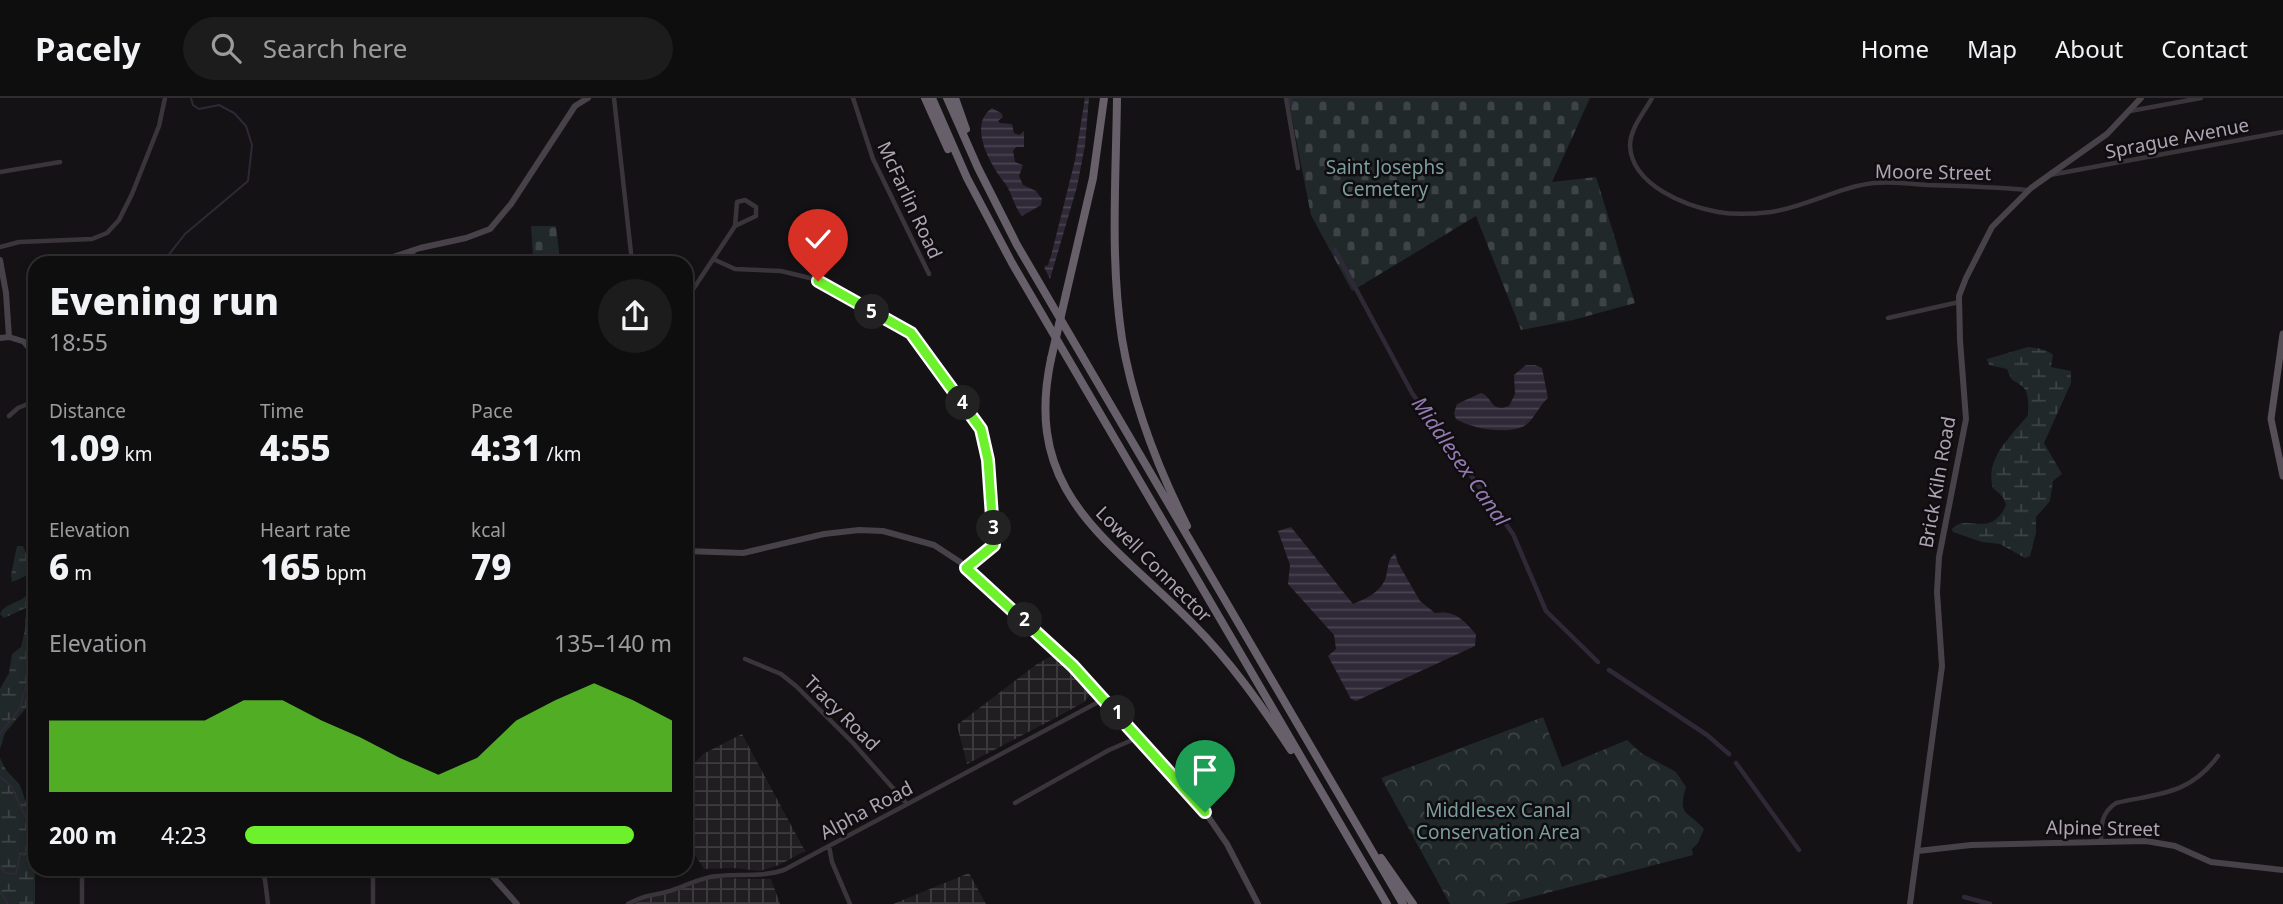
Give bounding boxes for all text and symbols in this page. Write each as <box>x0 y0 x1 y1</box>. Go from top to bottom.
search box <box>183 17 673 80</box>
text: Pacely <box>35 26 141 71</box>
icon: search <box>207 29 245 67</box>
text: Search here <box>263 30 407 66</box>
text: Home <box>1861 32 1929 65</box>
text: Map <box>1967 32 2017 65</box>
text: About <box>2055 32 2123 65</box>
text: Contact <box>2161 32 2248 65</box>
street label: Sprague Avenue <box>2103 111 2251 165</box>
street label: McFarlin Road <box>871 137 949 263</box>
park label: Saint Josephs Cemetery <box>1326 154 1444 202</box>
street label: Moore Street <box>1875 158 1992 186</box>
pin <box>788 209 848 281</box>
icon: check <box>799 220 837 258</box>
text: Evening run <box>49 274 279 326</box>
button: share <box>598 279 672 353</box>
pin: 5 <box>854 294 890 330</box>
text: 5 <box>866 298 877 324</box>
text: 18:55 <box>49 326 108 358</box>
pin: 4 <box>946 386 981 420</box>
text: 4 <box>957 389 968 415</box>
water label: Middlesex Canal <box>1406 391 1516 532</box>
text: Distance <box>49 398 126 424</box>
text: Time <box>260 398 304 424</box>
text: Pace <box>471 398 513 424</box>
street label: Brick Kiln Road <box>1913 414 1961 550</box>
text: 1.09 <box>49 424 120 471</box>
text: 4:55 <box>260 424 331 471</box>
text: 4:31 <box>471 424 542 471</box>
text: km <box>120 441 153 467</box>
text: /km <box>542 441 582 467</box>
street label: Lowell Connector <box>1090 500 1218 628</box>
pin: 3 <box>976 510 1012 546</box>
text: 3 <box>988 514 999 540</box>
text: Elevation <box>49 517 130 543</box>
text: Heart rate <box>260 517 351 543</box>
text: kcal <box>471 517 506 543</box>
text: 6 <box>49 543 69 590</box>
text: 165 <box>260 543 321 590</box>
text: 79 <box>471 543 511 590</box>
text: m <box>69 560 92 586</box>
text: bpm <box>321 560 367 586</box>
pin: 2 <box>1007 602 1042 638</box>
text: 2 <box>1019 606 1030 632</box>
text: Elevation <box>49 627 147 659</box>
text: 135–140 m <box>554 627 672 659</box>
street label: Tracy Road <box>798 669 886 757</box>
pin: 1 <box>1100 696 1136 730</box>
text: 1 <box>1112 699 1123 725</box>
pin <box>1175 740 1235 812</box>
icon: arrive <box>1186 751 1224 789</box>
street label: Alpha Road <box>815 775 917 845</box>
park label: Middlesex Canal Conservation Area <box>1416 797 1580 845</box>
street label: Alpine Street <box>2046 814 2160 842</box>
text: 200 m <box>49 819 117 851</box>
text: 4:23 <box>161 819 207 851</box>

